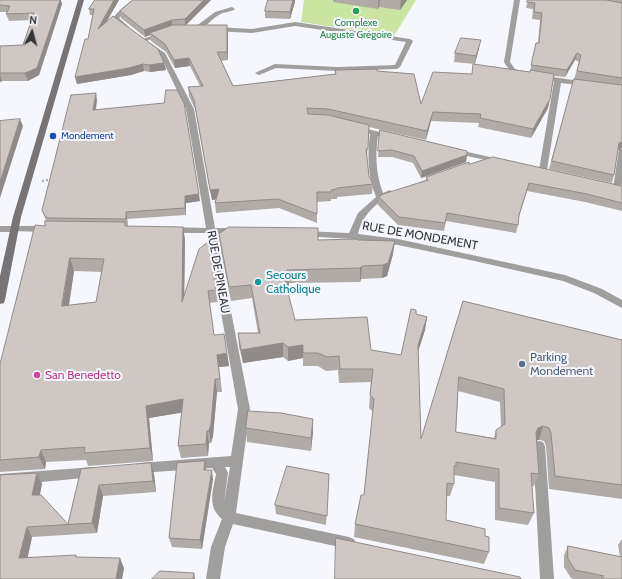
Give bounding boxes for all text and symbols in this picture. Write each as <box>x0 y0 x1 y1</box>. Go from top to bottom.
marker: Complexe Auguste Grégoire <box>351 6 361 16</box>
north arrow <box>12 12 52 52</box>
text: N <box>29 13 38 27</box>
place label: Complexe Auguste Grégoire <box>320 17 392 40</box>
place label: Mondement <box>61 130 114 142</box>
marker: Mondement <box>48 131 58 141</box>
street label: RUE DE MONDEMENT <box>361 219 479 253</box>
street label: RUE DE PINEAU <box>204 229 232 315</box>
place label: Secours Catholique <box>266 268 321 296</box>
marker: Secours Catholique <box>253 277 263 287</box>
place label: Parking Mondement <box>530 350 593 378</box>
marker: Parking Mondement <box>517 359 527 369</box>
place label: San Benedetto <box>45 368 121 382</box>
marker: San Benedetto <box>32 370 42 380</box>

